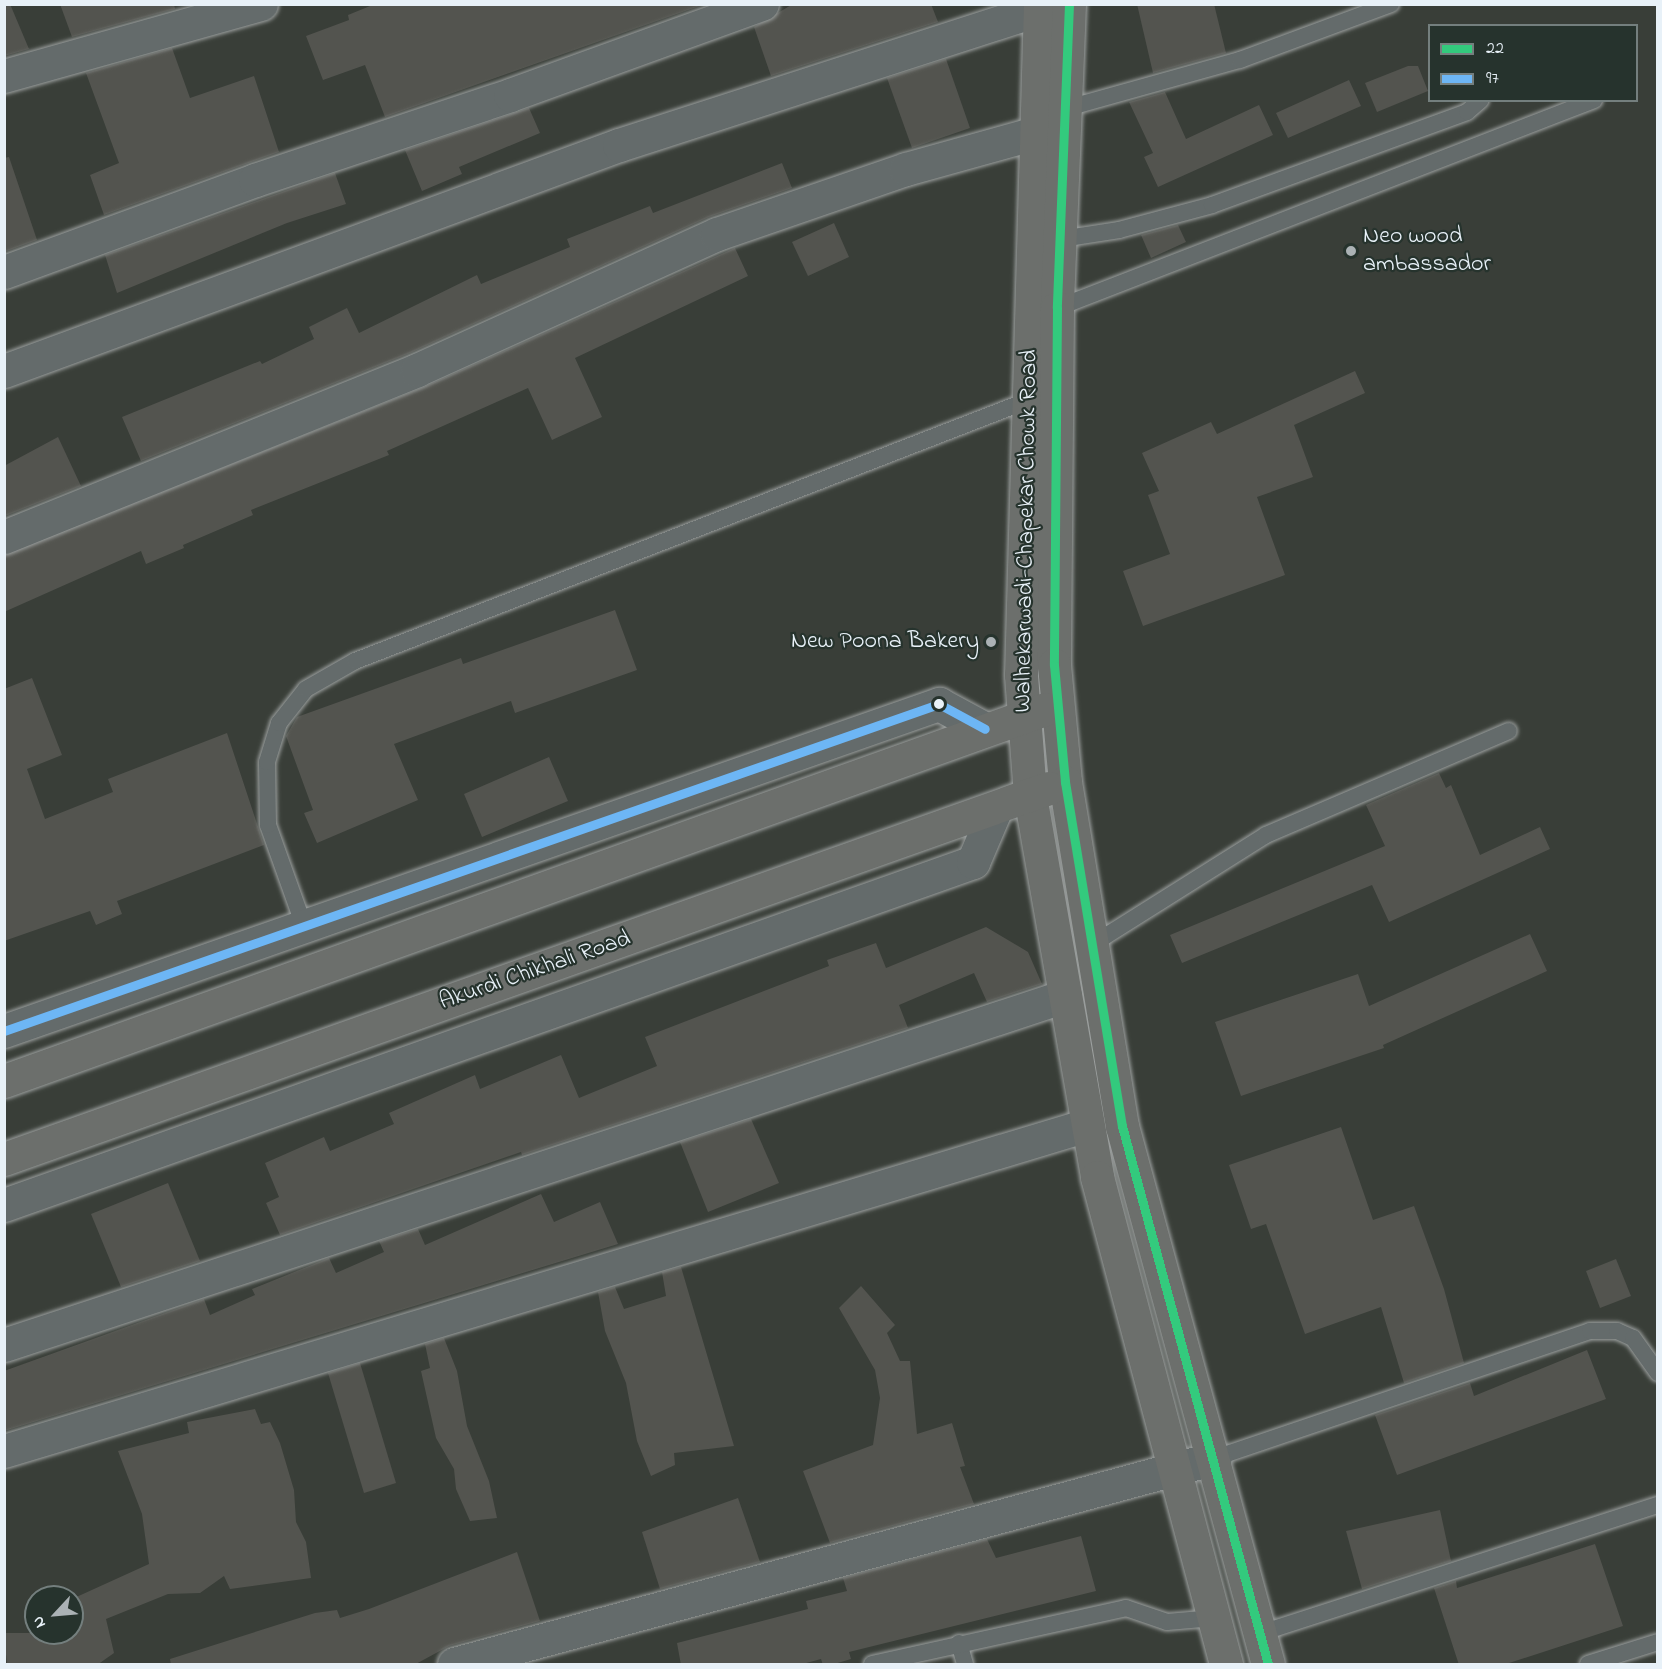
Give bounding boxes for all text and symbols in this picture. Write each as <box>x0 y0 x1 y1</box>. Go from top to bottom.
legend <box>1428 24 1638 102</box>
text: 22 <box>1486 36 1504 62</box>
text: 97 <box>1486 66 1499 92</box>
place label: Neo wood ambassador <box>1363 223 1491 279</box>
marker: Neo wood ambassador <box>1344 244 1358 258</box>
street label: Walhekarwadi-Chapekar Chowk Road <box>1009 349 1045 713</box>
place label: New Poona Bakery <box>791 628 979 656</box>
marker: New Poona Bakery <box>984 635 998 649</box>
unlabelled marker <box>933 698 945 710</box>
street label: Akurdi Chikhali Road <box>436 925 634 1017</box>
north arrow <box>24 1585 84 1645</box>
text: N <box>26 1612 53 1632</box>

